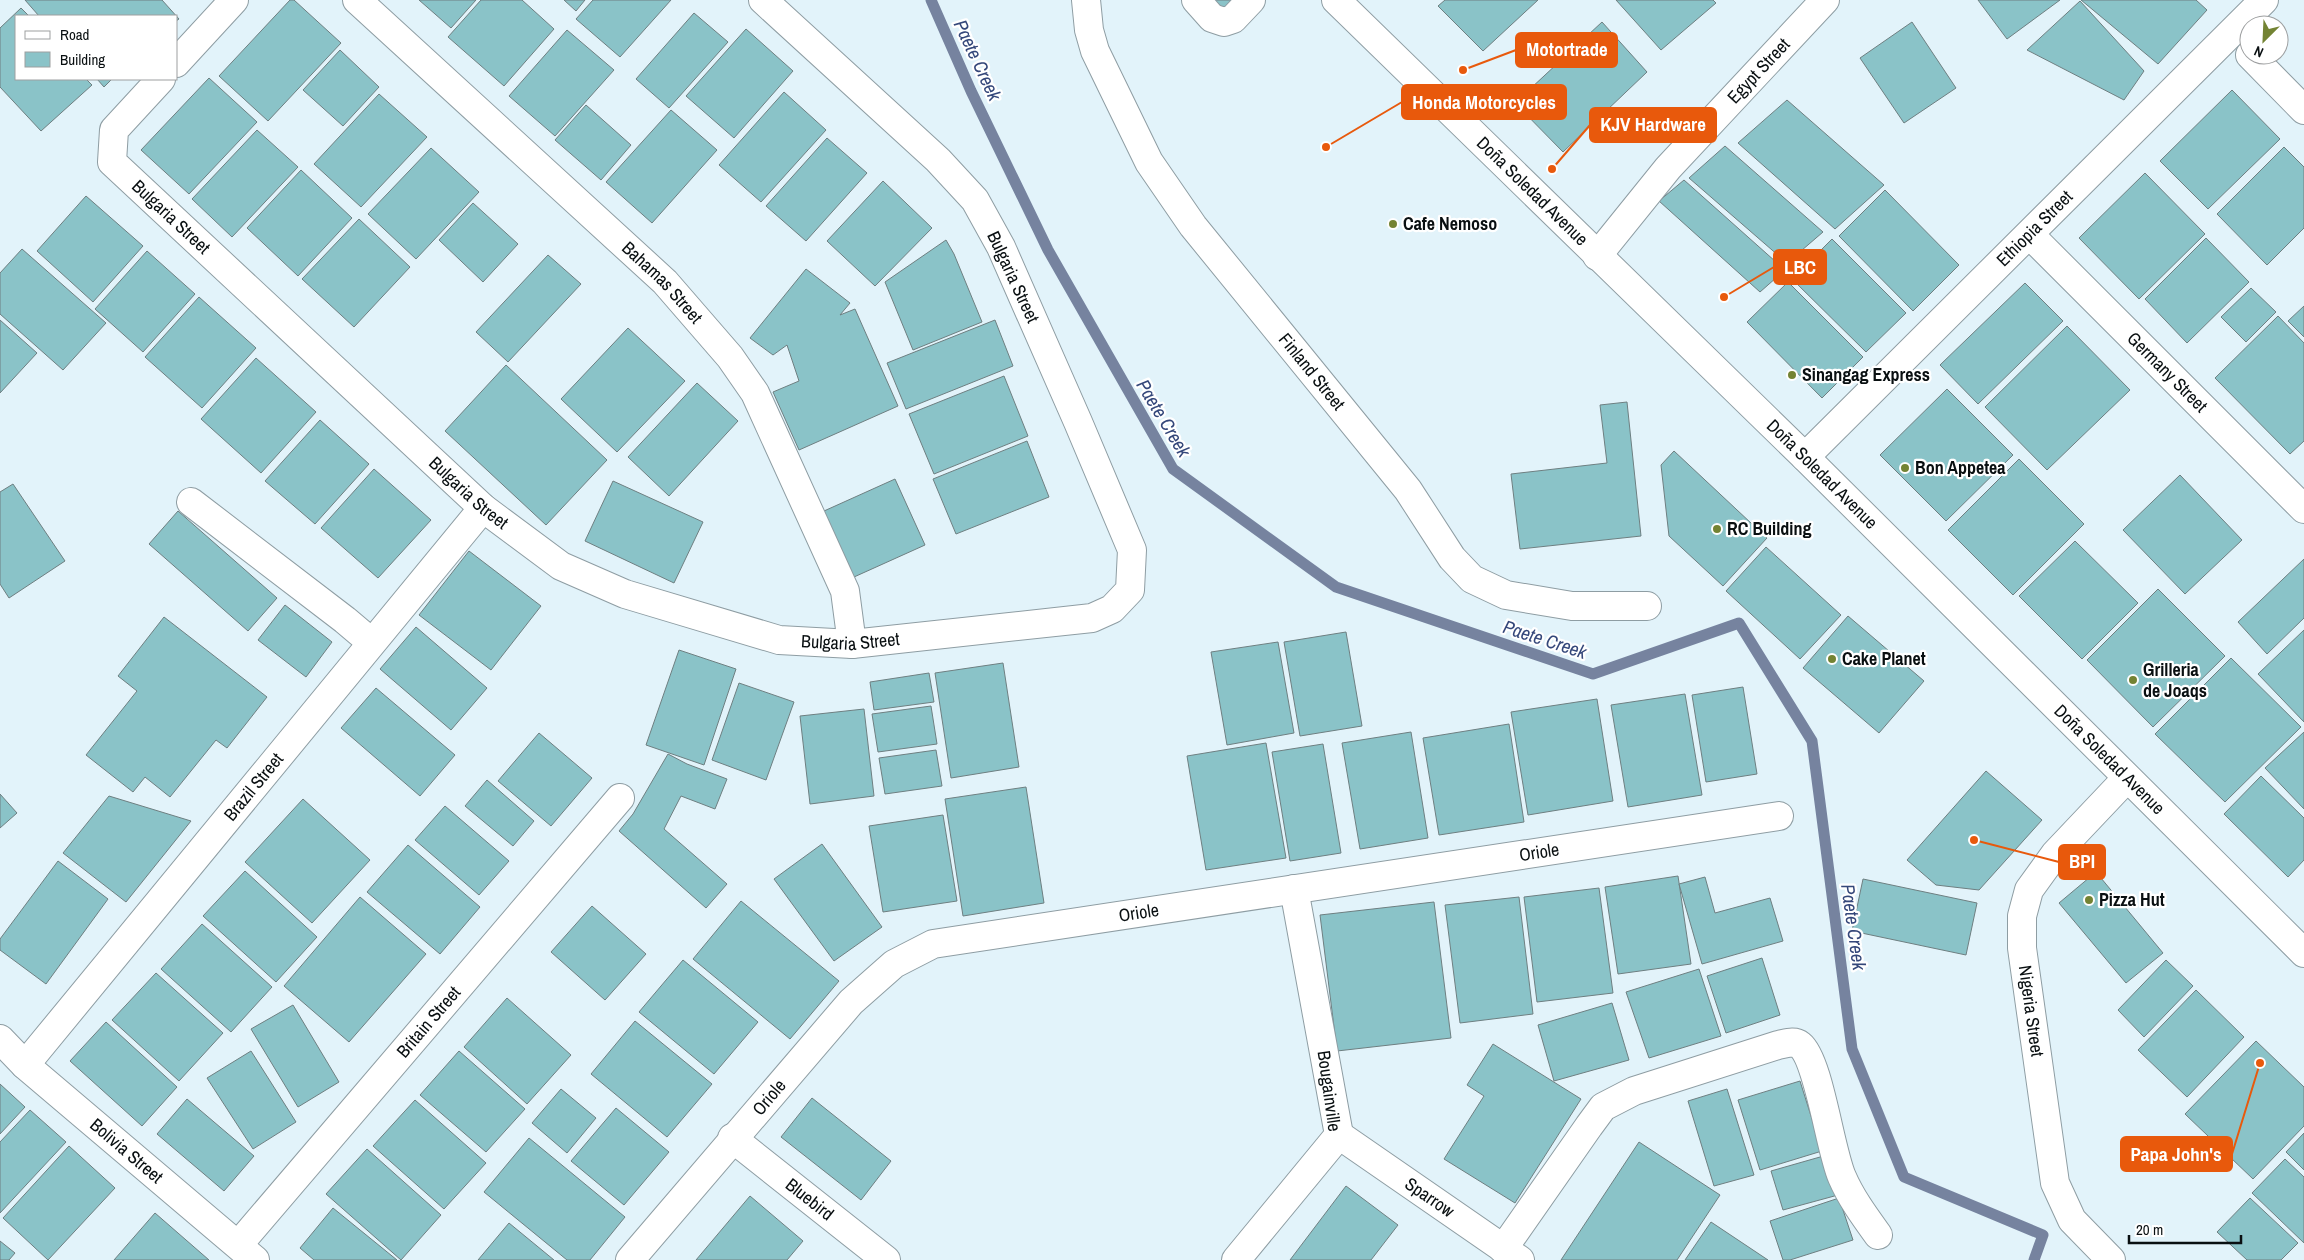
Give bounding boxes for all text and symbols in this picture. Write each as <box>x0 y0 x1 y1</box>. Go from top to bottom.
legend <box>15 15 178 80</box>
water label: Paete Creek <box>948 15 1009 106</box>
north arrow <box>2239 15 2289 65</box>
text: Road <box>60 24 89 45</box>
street label: Egypt Street <box>1721 32 1795 109</box>
callout: Motortrade <box>1516 33 1617 67</box>
text: Motortrade <box>1526 36 1608 62</box>
text: N <box>2251 42 2266 62</box>
text: Building <box>60 49 105 70</box>
callout: Honda Motorcycles <box>1402 85 1566 119</box>
text: Honda Motorcycles <box>1412 89 1556 115</box>
callout: KJV Hardware <box>1590 108 1716 142</box>
text: KJV Hardware <box>1600 111 1706 137</box>
street label: Doña Soledad Avenue <box>1471 131 1594 251</box>
street label: Bulgaria Street <box>127 174 216 259</box>
street label: Ethiopia Street <box>1990 184 2078 272</box>
place label: Cafe Nemoso <box>1403 211 1497 236</box>
marker: Cafe Nemoso <box>1387 218 1399 230</box>
street label: Bulgaria Street <box>981 227 1046 327</box>
street label: Bahamas Street <box>617 236 708 329</box>
callout: LBC <box>1774 250 1826 284</box>
text: LBC <box>1784 254 1816 280</box>
street label: Germany Street <box>2122 326 2213 418</box>
street label: Finland Street <box>1273 327 1351 415</box>
place label: Sinangag Express <box>1802 362 1930 387</box>
marker: Sinangag Express <box>1786 369 1798 381</box>
water label: Paete Creek <box>1131 374 1198 463</box>
street label: Doña Soledad Avenue <box>1761 413 1883 534</box>
street label: Bulgaria Street <box>424 451 514 535</box>
place label: Bon Appetea <box>1915 455 2006 480</box>
marker: Bon Appetea <box>1899 462 1911 474</box>
place label: RC Building <box>1727 516 1811 541</box>
marker: RC Building <box>1711 523 1723 535</box>
water label: Paete Creek <box>1500 613 1591 665</box>
street label: Bulgaria Street <box>801 626 901 656</box>
place label: Cake Planet <box>1842 646 1926 671</box>
marker: Cake Planet <box>1826 653 1838 665</box>
place label: Grilleria de Joaqs <box>2143 657 2207 703</box>
marker: Grilleria de Joaqs <box>2127 674 2139 686</box>
street label: Doña Soledad Avenue <box>2049 699 2171 820</box>
street label: Brazil Street <box>218 747 289 826</box>
street label: Oriole <box>1517 836 1561 867</box>
callout: BPI <box>2059 845 2105 879</box>
text: BPI <box>2069 848 2095 874</box>
water label: Paete Creek <box>1835 882 1873 973</box>
place label: Pizza Hut <box>2099 887 2165 912</box>
marker: Pizza Hut <box>2083 894 2095 906</box>
street label: Oriole <box>1117 897 1160 928</box>
street label: Nigeria Street <box>2013 964 2050 1058</box>
street label: Britain Street <box>390 980 466 1063</box>
street label: Bougainville <box>1311 1049 1348 1133</box>
street label: Oriole <box>746 1074 791 1121</box>
street label: Bolivia Street <box>85 1112 169 1189</box>
callout: Papa John's <box>2121 1137 2232 1171</box>
text: Papa John's <box>2130 1141 2222 1167</box>
street label: Sparrow <box>1400 1171 1460 1223</box>
street label: Bluebird <box>781 1172 839 1226</box>
scale bar <box>2129 1212 2242 1244</box>
text: 20 m <box>2136 1219 2163 1240</box>

